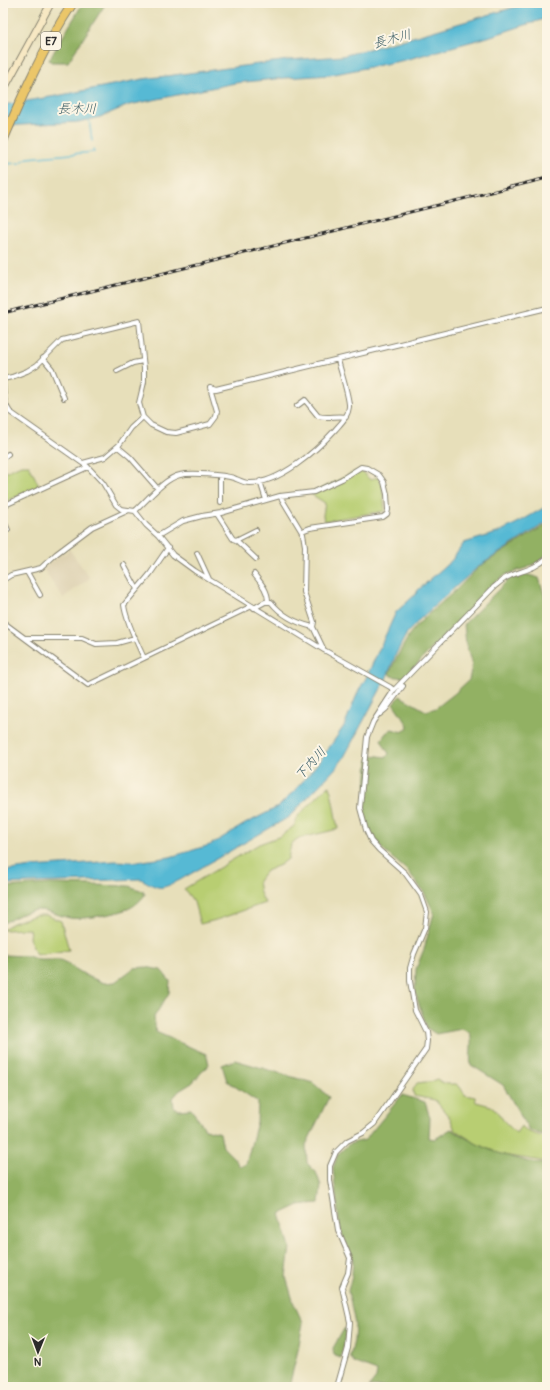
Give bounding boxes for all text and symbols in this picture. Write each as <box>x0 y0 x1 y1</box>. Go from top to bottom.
water label: 長木川 <box>371 26 413 52</box>
road number: E7 <box>41 32 61 50</box>
water label: 長木川 <box>57 101 97 117</box>
water label: 下内川 <box>292 744 330 784</box>
north arrow <box>18 1332 58 1372</box>
text: N <box>33 1355 42 1368</box>

